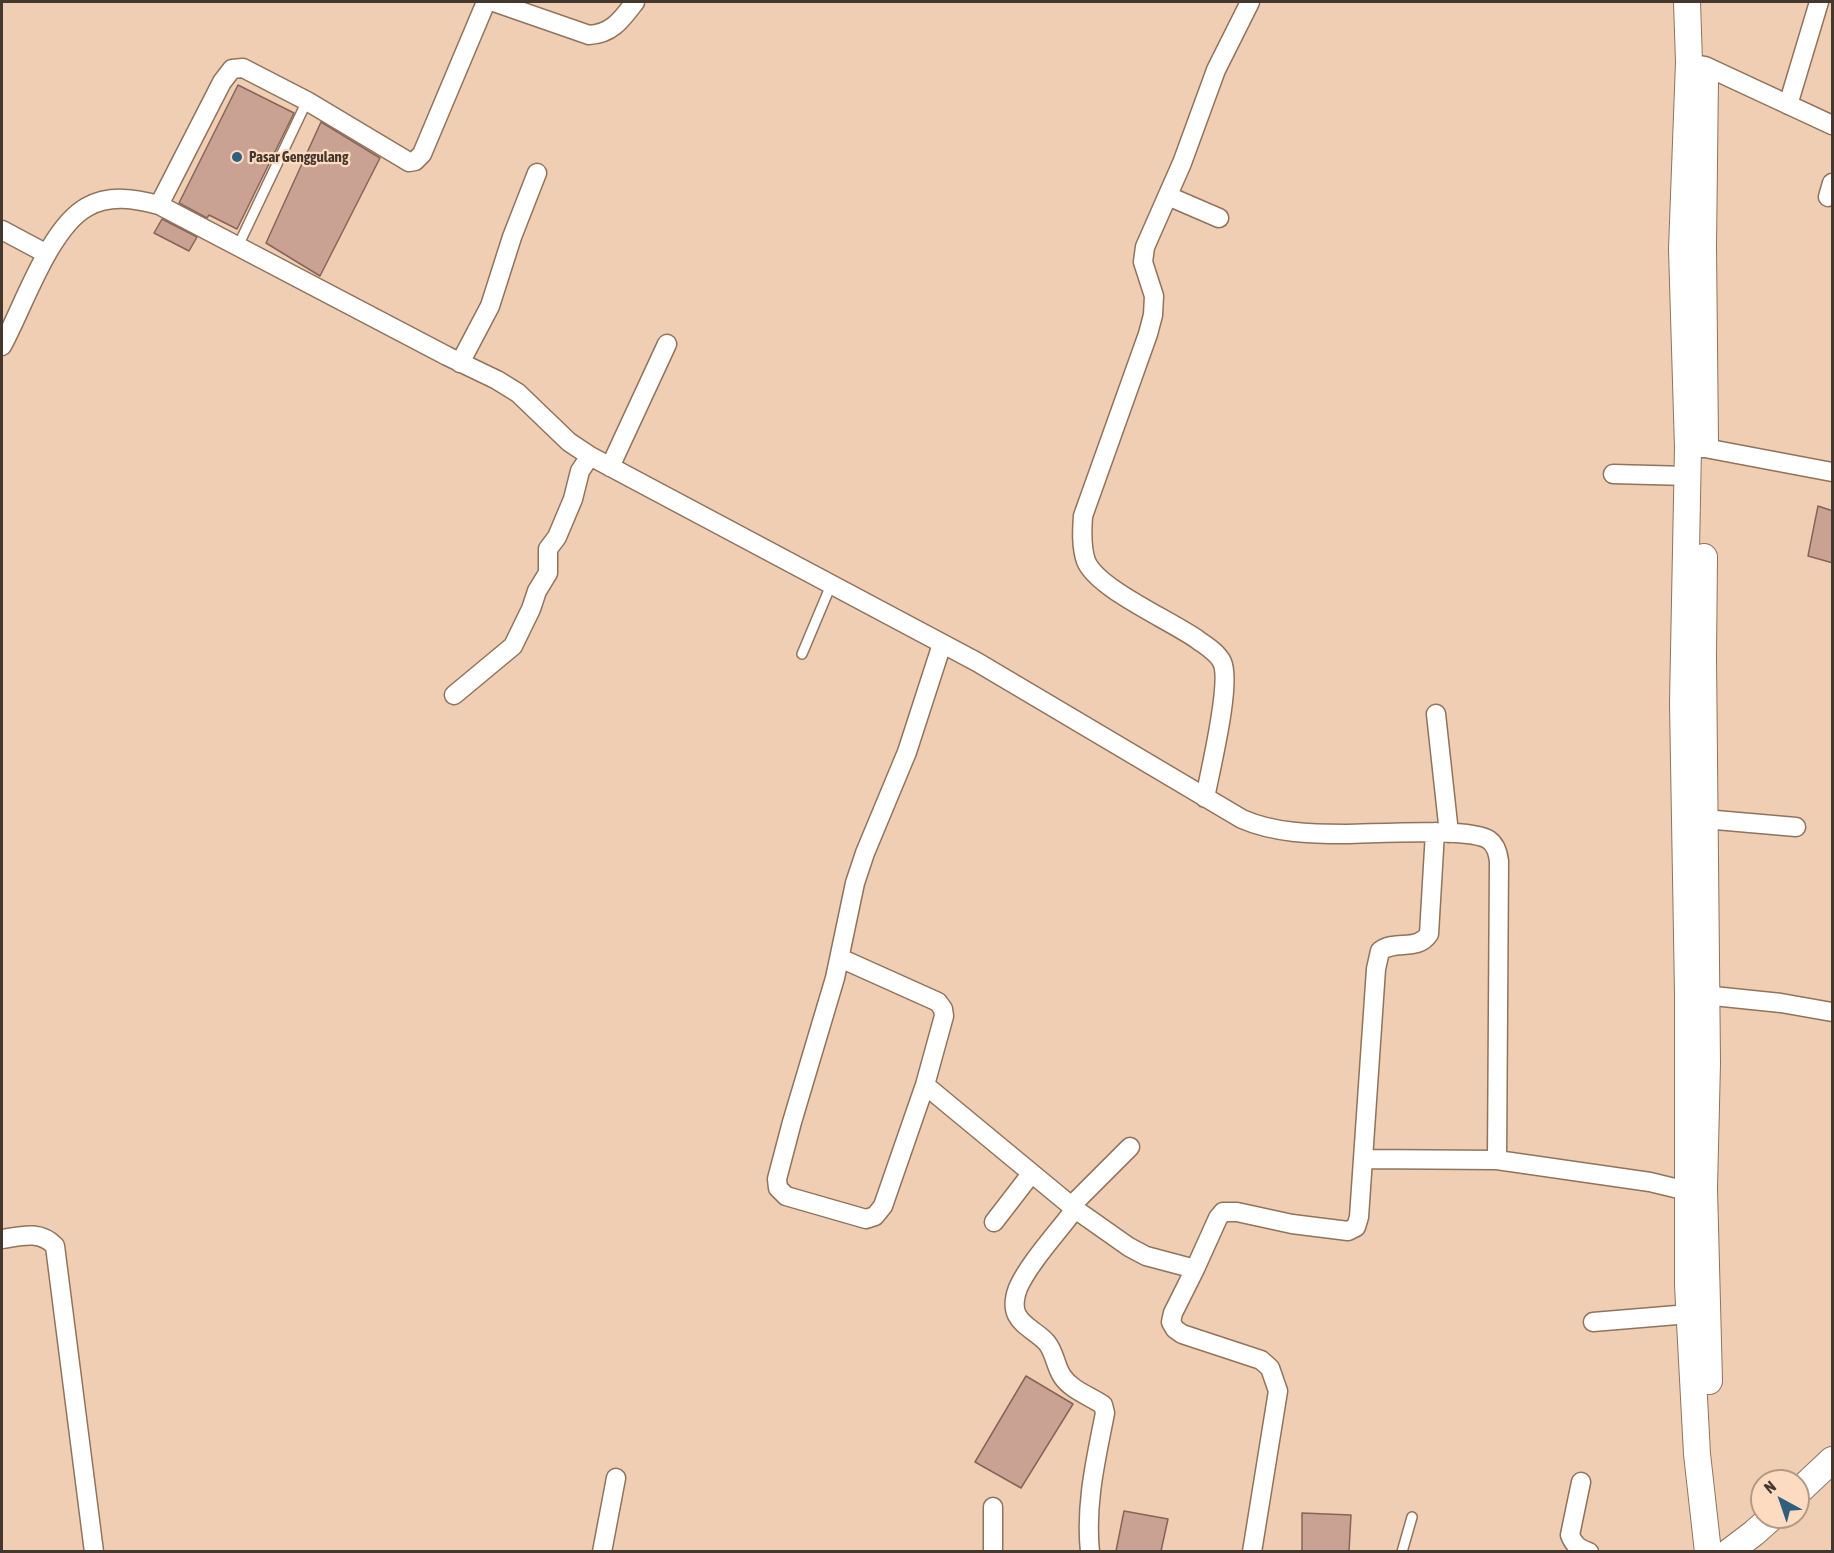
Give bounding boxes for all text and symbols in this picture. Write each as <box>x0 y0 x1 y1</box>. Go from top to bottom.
place label: Pasar Genggulang <box>249 148 348 166</box>
marker: Pasar Genggulang <box>230 150 244 164</box>
north arrow <box>1750 1469 1810 1529</box>
text: N <box>1760 1477 1779 1497</box>

